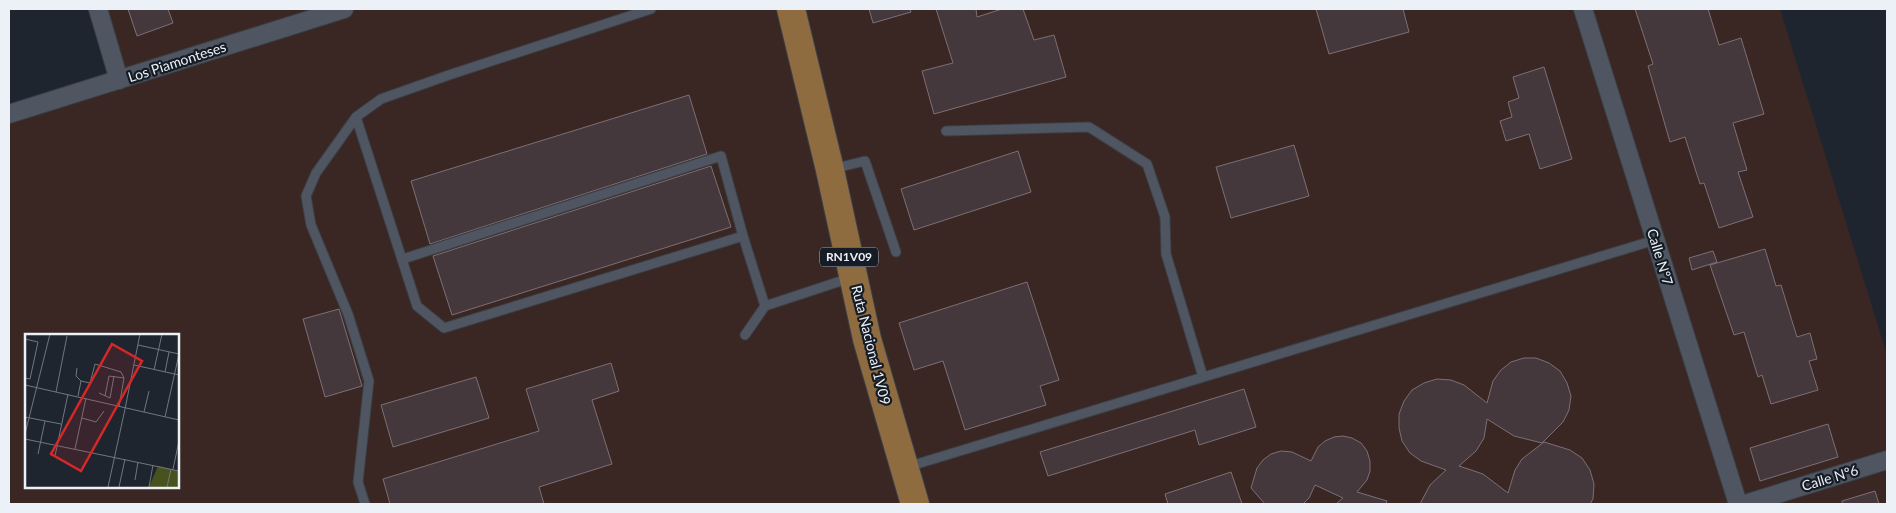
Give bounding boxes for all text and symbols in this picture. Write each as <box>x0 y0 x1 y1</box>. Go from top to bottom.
street label: Los Piamonteses <box>126 38 228 85</box>
street label: Calle Nº7 <box>1644 226 1677 287</box>
road number: RN1V09 <box>820 248 878 266</box>
street label: Ruta Nacional 1V09 <box>848 283 895 406</box>
inset map <box>25 334 179 488</box>
street label: Calle Nº6 <box>1799 461 1860 494</box>

